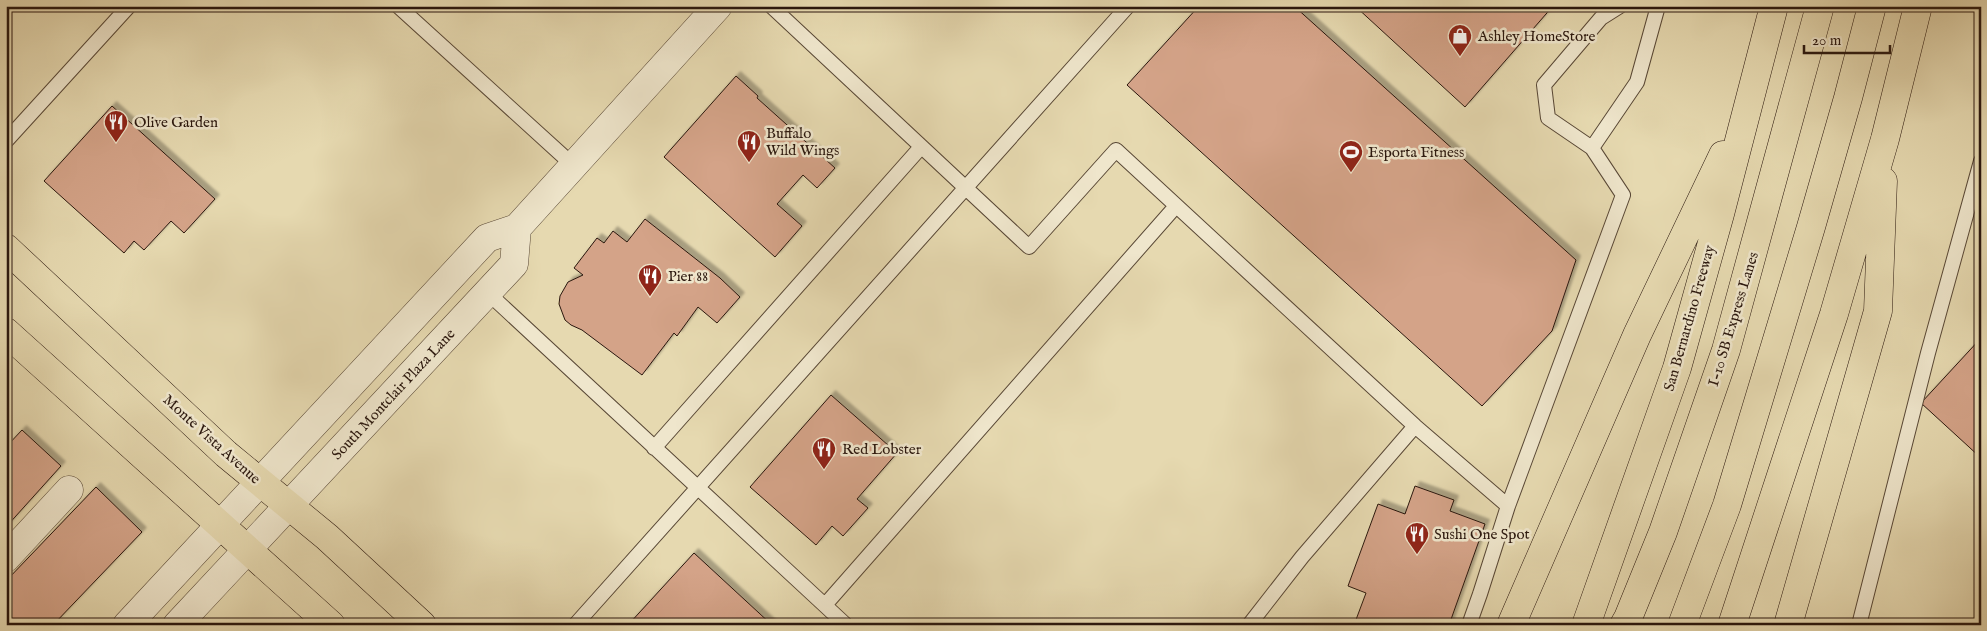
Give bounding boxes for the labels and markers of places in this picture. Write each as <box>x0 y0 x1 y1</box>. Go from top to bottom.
shop icon: Ashley HomeStore <box>1447 23 1473 57</box>
place label: Ashley HomeStore <box>1477 27 1595 46</box>
restaurant icon: Olive Garden <box>103 109 129 143</box>
place label: Olive Garden <box>134 113 218 132</box>
place label: Buffalo Wild Wings <box>766 124 839 160</box>
restaurant icon: Buffalo Wild Wings <box>736 129 762 163</box>
sports icon: Esporta Fitness <box>1338 139 1364 173</box>
place label: Esporta Fitness <box>1368 143 1464 162</box>
restaurant icon: Pier 88 <box>637 263 663 297</box>
place label: Pier 88 <box>668 267 708 286</box>
restaurant icon: Red Lobster <box>811 436 837 470</box>
place label: Red Lobster <box>842 440 922 459</box>
restaurant icon: Sushi One Spot <box>1404 521 1430 555</box>
place label: Sushi One Spot <box>1434 525 1530 544</box>

